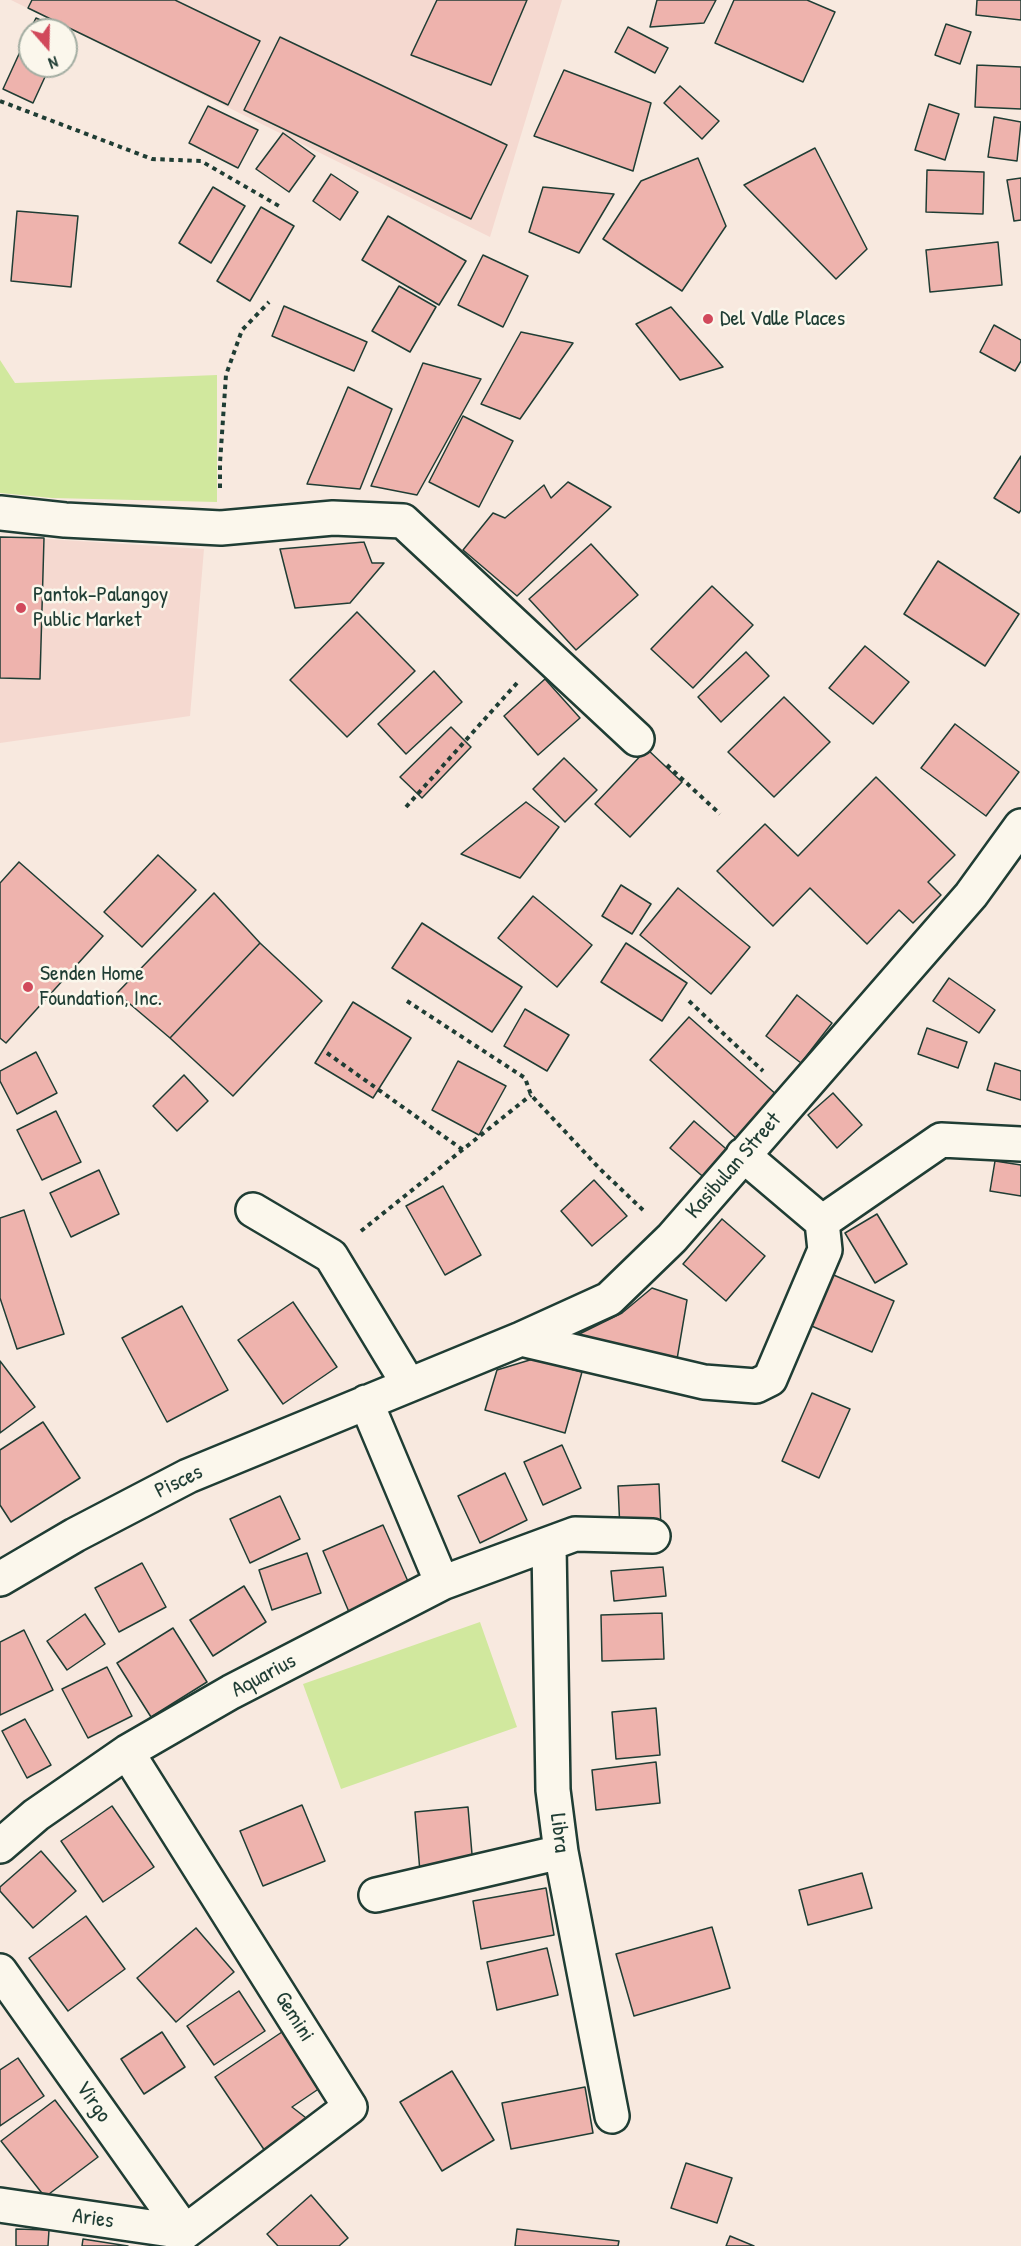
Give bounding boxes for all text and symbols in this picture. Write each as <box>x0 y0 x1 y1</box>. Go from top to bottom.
north arrow <box>18 18 78 78</box>
text: N <box>46 51 61 75</box>
place label: Del Valle Places <box>720 306 845 332</box>
marker: Del Valle Places <box>701 312 715 326</box>
place label: Pantok-Palangoy Public Market <box>33 582 168 634</box>
marker: Pantok-Palangoy Public Market <box>14 601 28 615</box>
place label: Senden Home Foundation, Inc. <box>40 961 162 1012</box>
marker: Senden Home Foundation, Inc. <box>21 980 35 994</box>
street label: Kasibulan Street <box>681 1107 787 1225</box>
street label: Pisces <box>151 1459 207 1505</box>
street label: Aquarius <box>227 1648 301 1704</box>
street label: Libra <box>544 1812 574 1854</box>
street label: Gemini <box>268 1987 320 2047</box>
street label: Virgo <box>69 2076 117 2128</box>
street label: Aries <box>71 2203 115 2235</box>

